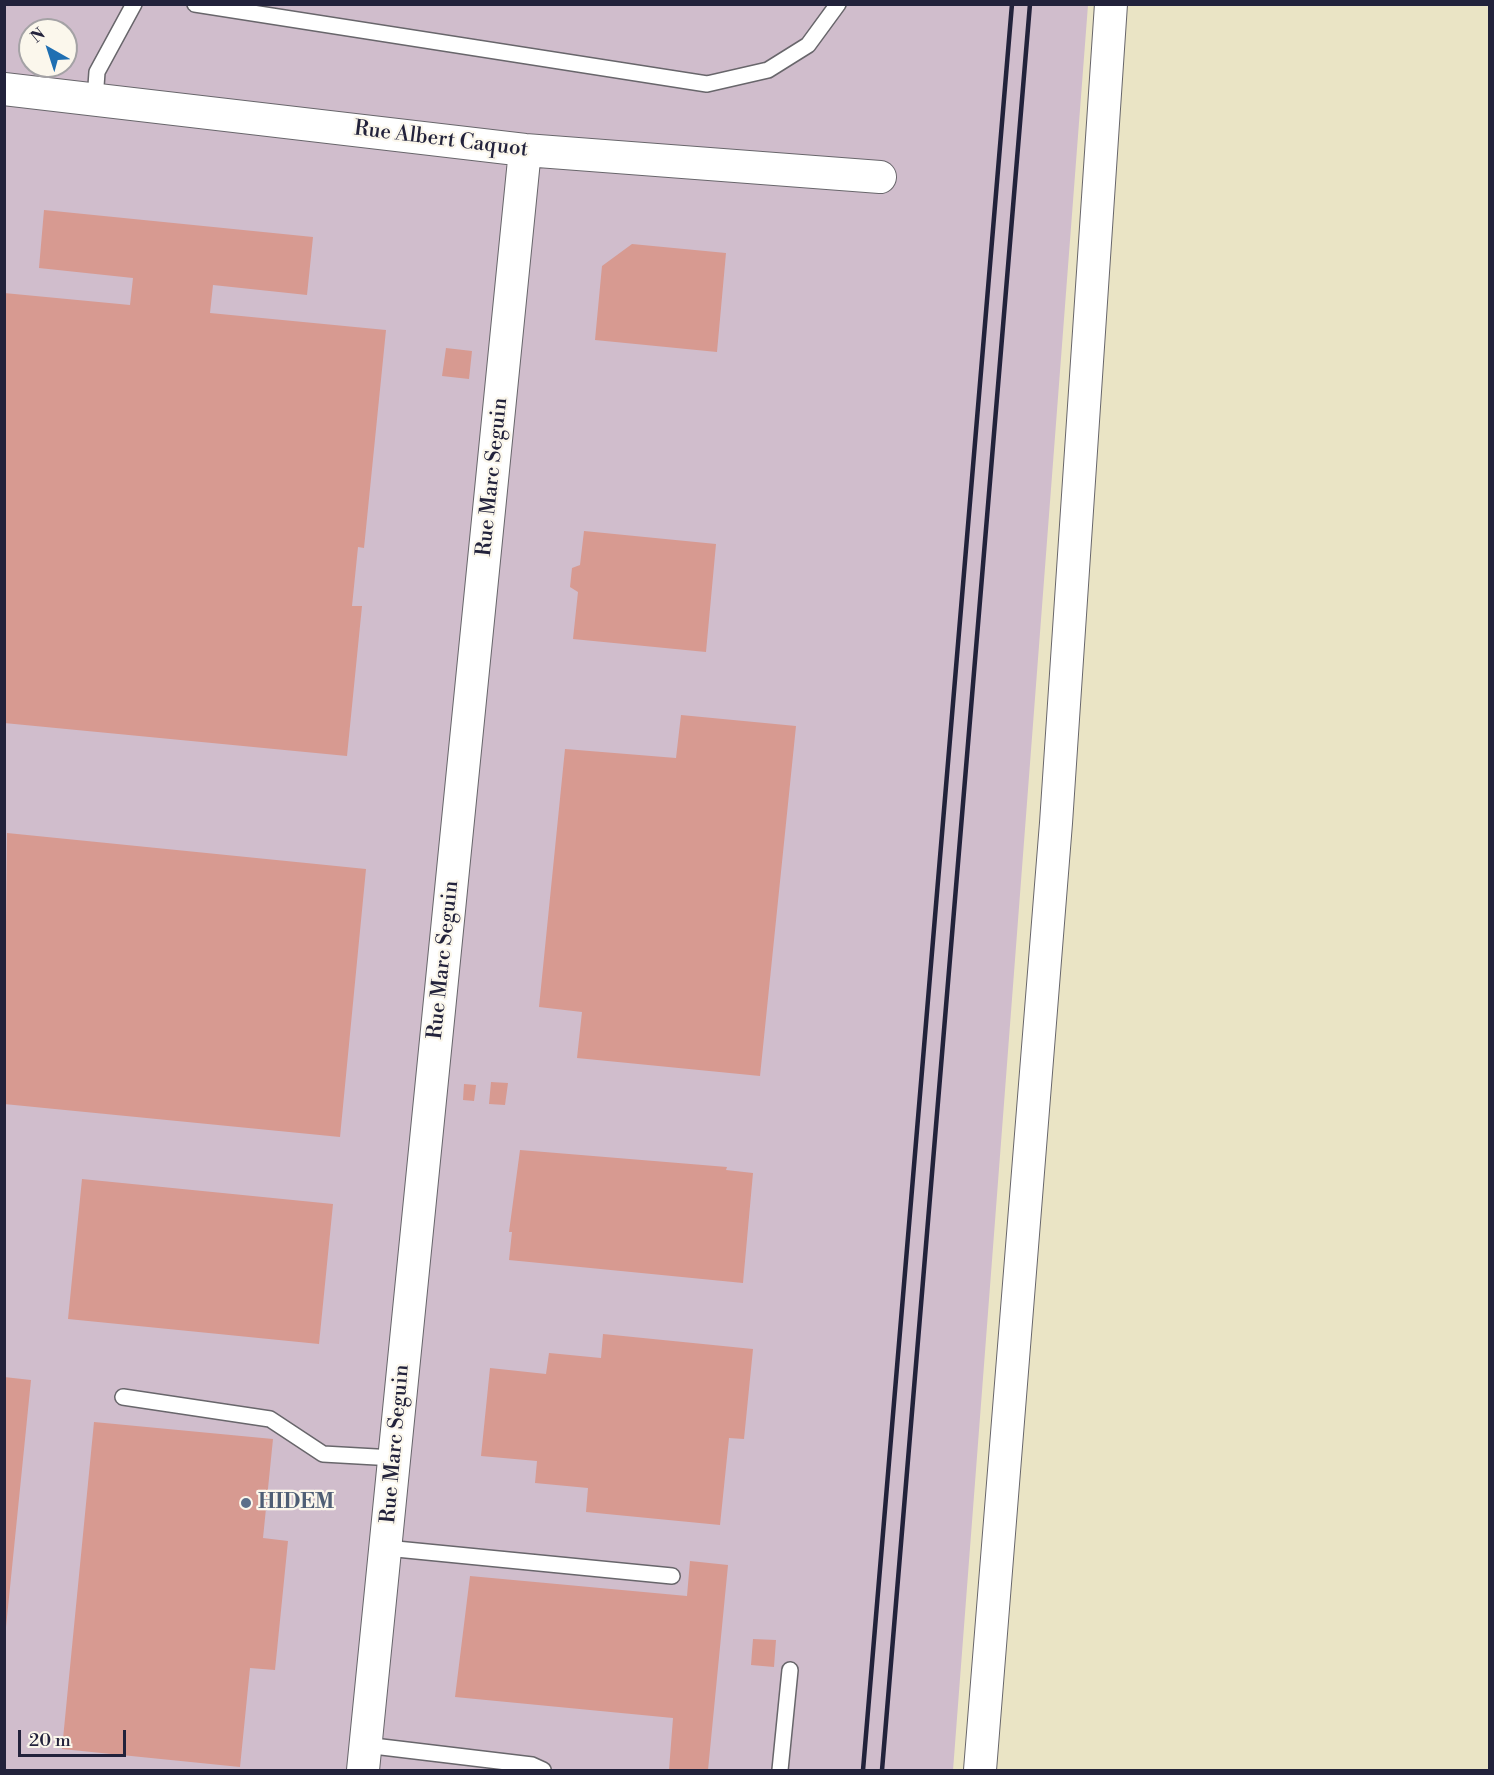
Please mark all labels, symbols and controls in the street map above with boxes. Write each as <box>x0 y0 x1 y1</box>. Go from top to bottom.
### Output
north arrow <box>18 18 78 78</box>
text: N <box>27 24 49 47</box>
street label: Rue Albert Caquot <box>353 117 529 163</box>
street label: Rue Marc Seguin <box>472 396 514 558</box>
street label: Rue Marc Seguin <box>423 879 465 1041</box>
street label: Rue Marc Seguin <box>377 1364 415 1524</box>
place label: HIDEM <box>258 1490 334 1516</box>
marker: HIDEM <box>239 1496 253 1510</box>
scale bar <box>21 1718 129 1756</box>
text: 20 m <box>29 1729 71 1752</box>

